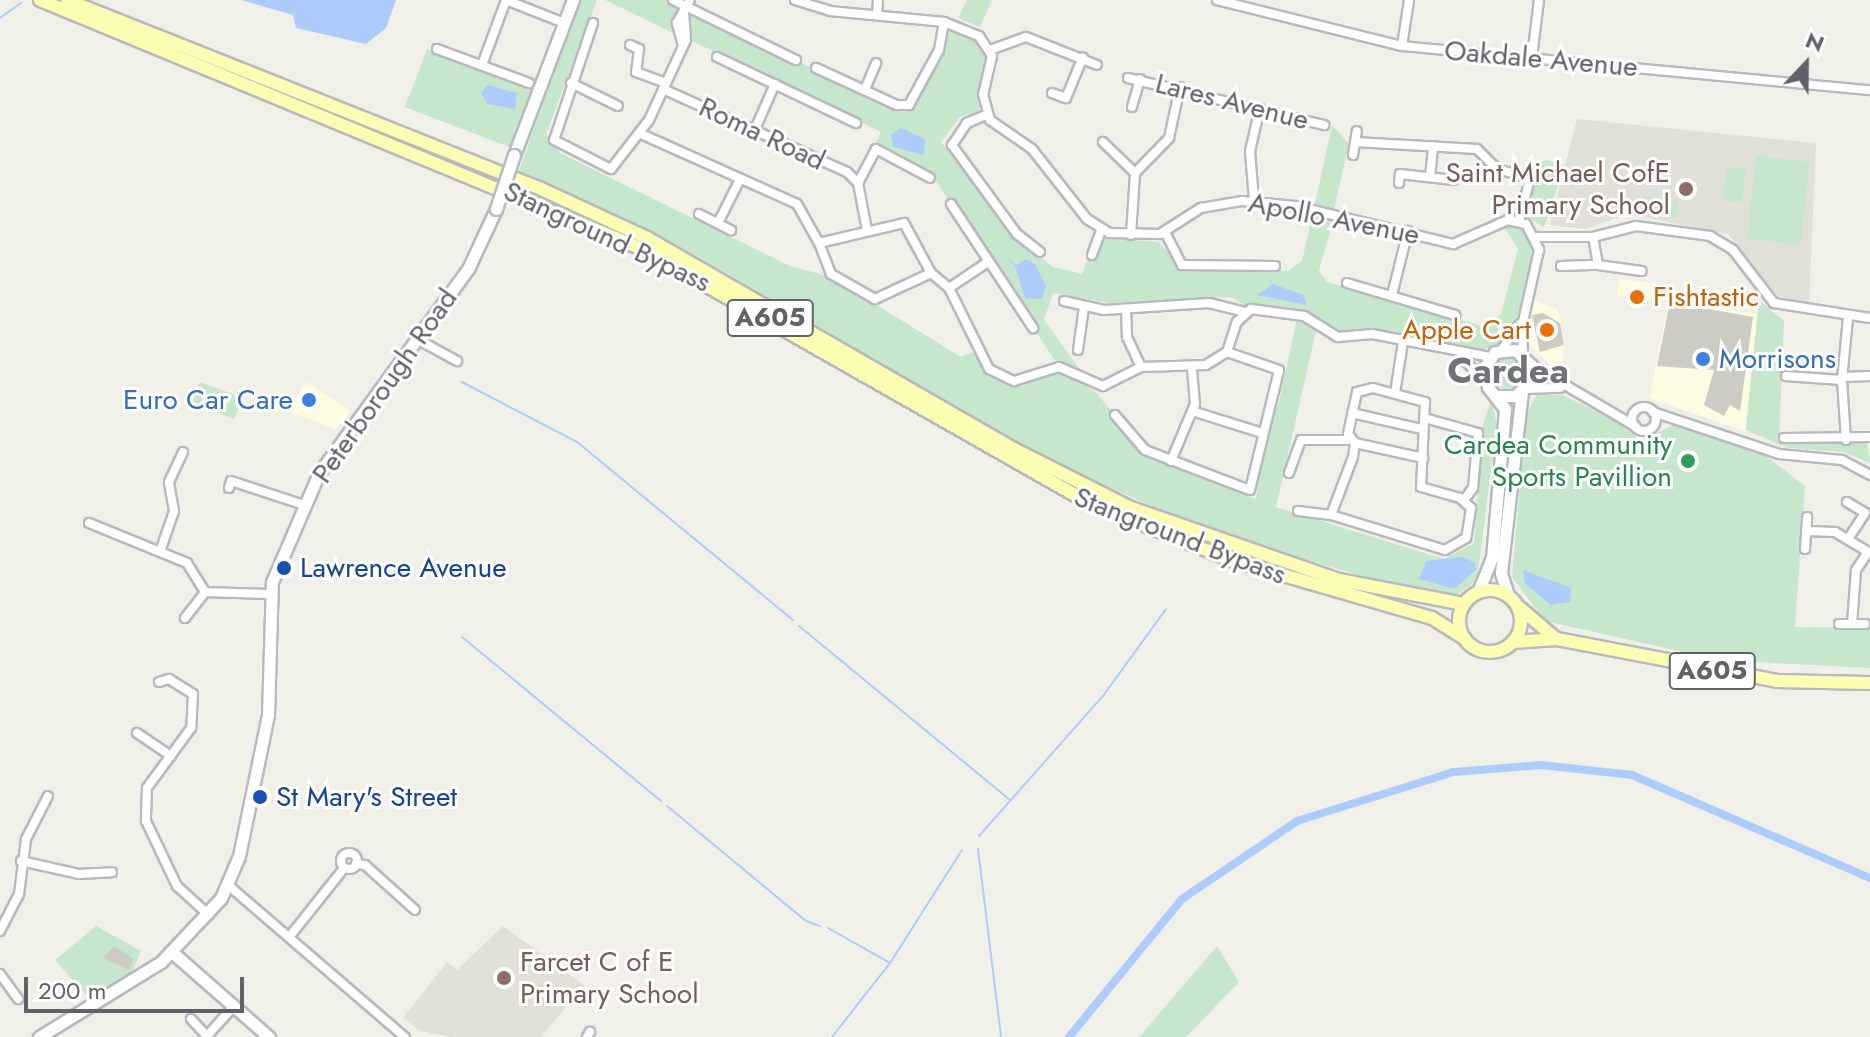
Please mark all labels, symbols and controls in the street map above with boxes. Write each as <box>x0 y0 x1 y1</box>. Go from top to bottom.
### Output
north arrow <box>1766 24 1846 104</box>
text: N <box>1801 24 1829 60</box>
street label: Oakdale Avenue <box>1443 34 1639 84</box>
street label: Lares Avenue <box>1152 67 1312 137</box>
street label: Roma Road <box>694 90 830 178</box>
place label: Saint Michael CofE Primary School <box>1445 156 1670 222</box>
street label: Stanground Bypass <box>498 174 716 300</box>
marker: Saint Michael CofE Primary School <box>1677 180 1695 198</box>
street label: Apollo Avenue <box>1246 186 1422 252</box>
place label: Fishtastic <box>1653 280 1759 314</box>
street label: Peterborough Road <box>305 282 465 490</box>
marker: Fishtastic <box>1628 288 1646 306</box>
road number: A605 <box>726 296 814 340</box>
place label: Apple Cart <box>1402 313 1531 347</box>
marker: Apple Cart <box>1538 321 1556 339</box>
place label: Morrisons <box>1719 342 1836 376</box>
district label: Cardea <box>1447 349 1569 393</box>
marker: Morrisons <box>1694 350 1712 368</box>
place label: Euro Car Care <box>123 383 293 417</box>
marker: Euro Car Care <box>300 391 318 409</box>
place label: Cardea Community Sports Pavillion <box>1444 428 1672 494</box>
marker: Cardea Community Sports Pavillion <box>1679 452 1697 470</box>
street label: Stanground Bypass <box>1069 480 1291 592</box>
place label: Lawrence Avenue <box>300 551 507 585</box>
marker: Lawrence Avenue <box>275 559 293 577</box>
road number: A605 <box>1668 649 1756 693</box>
place label: St Mary's Street <box>276 780 457 814</box>
marker: St Mary's Street <box>251 788 269 806</box>
place label: Farcet C of E Primary School <box>520 945 699 1011</box>
scale bar <box>28 961 248 1011</box>
marker: Farcet C of E Primary School <box>495 969 513 987</box>
text: 200 m <box>38 973 106 1008</box>

